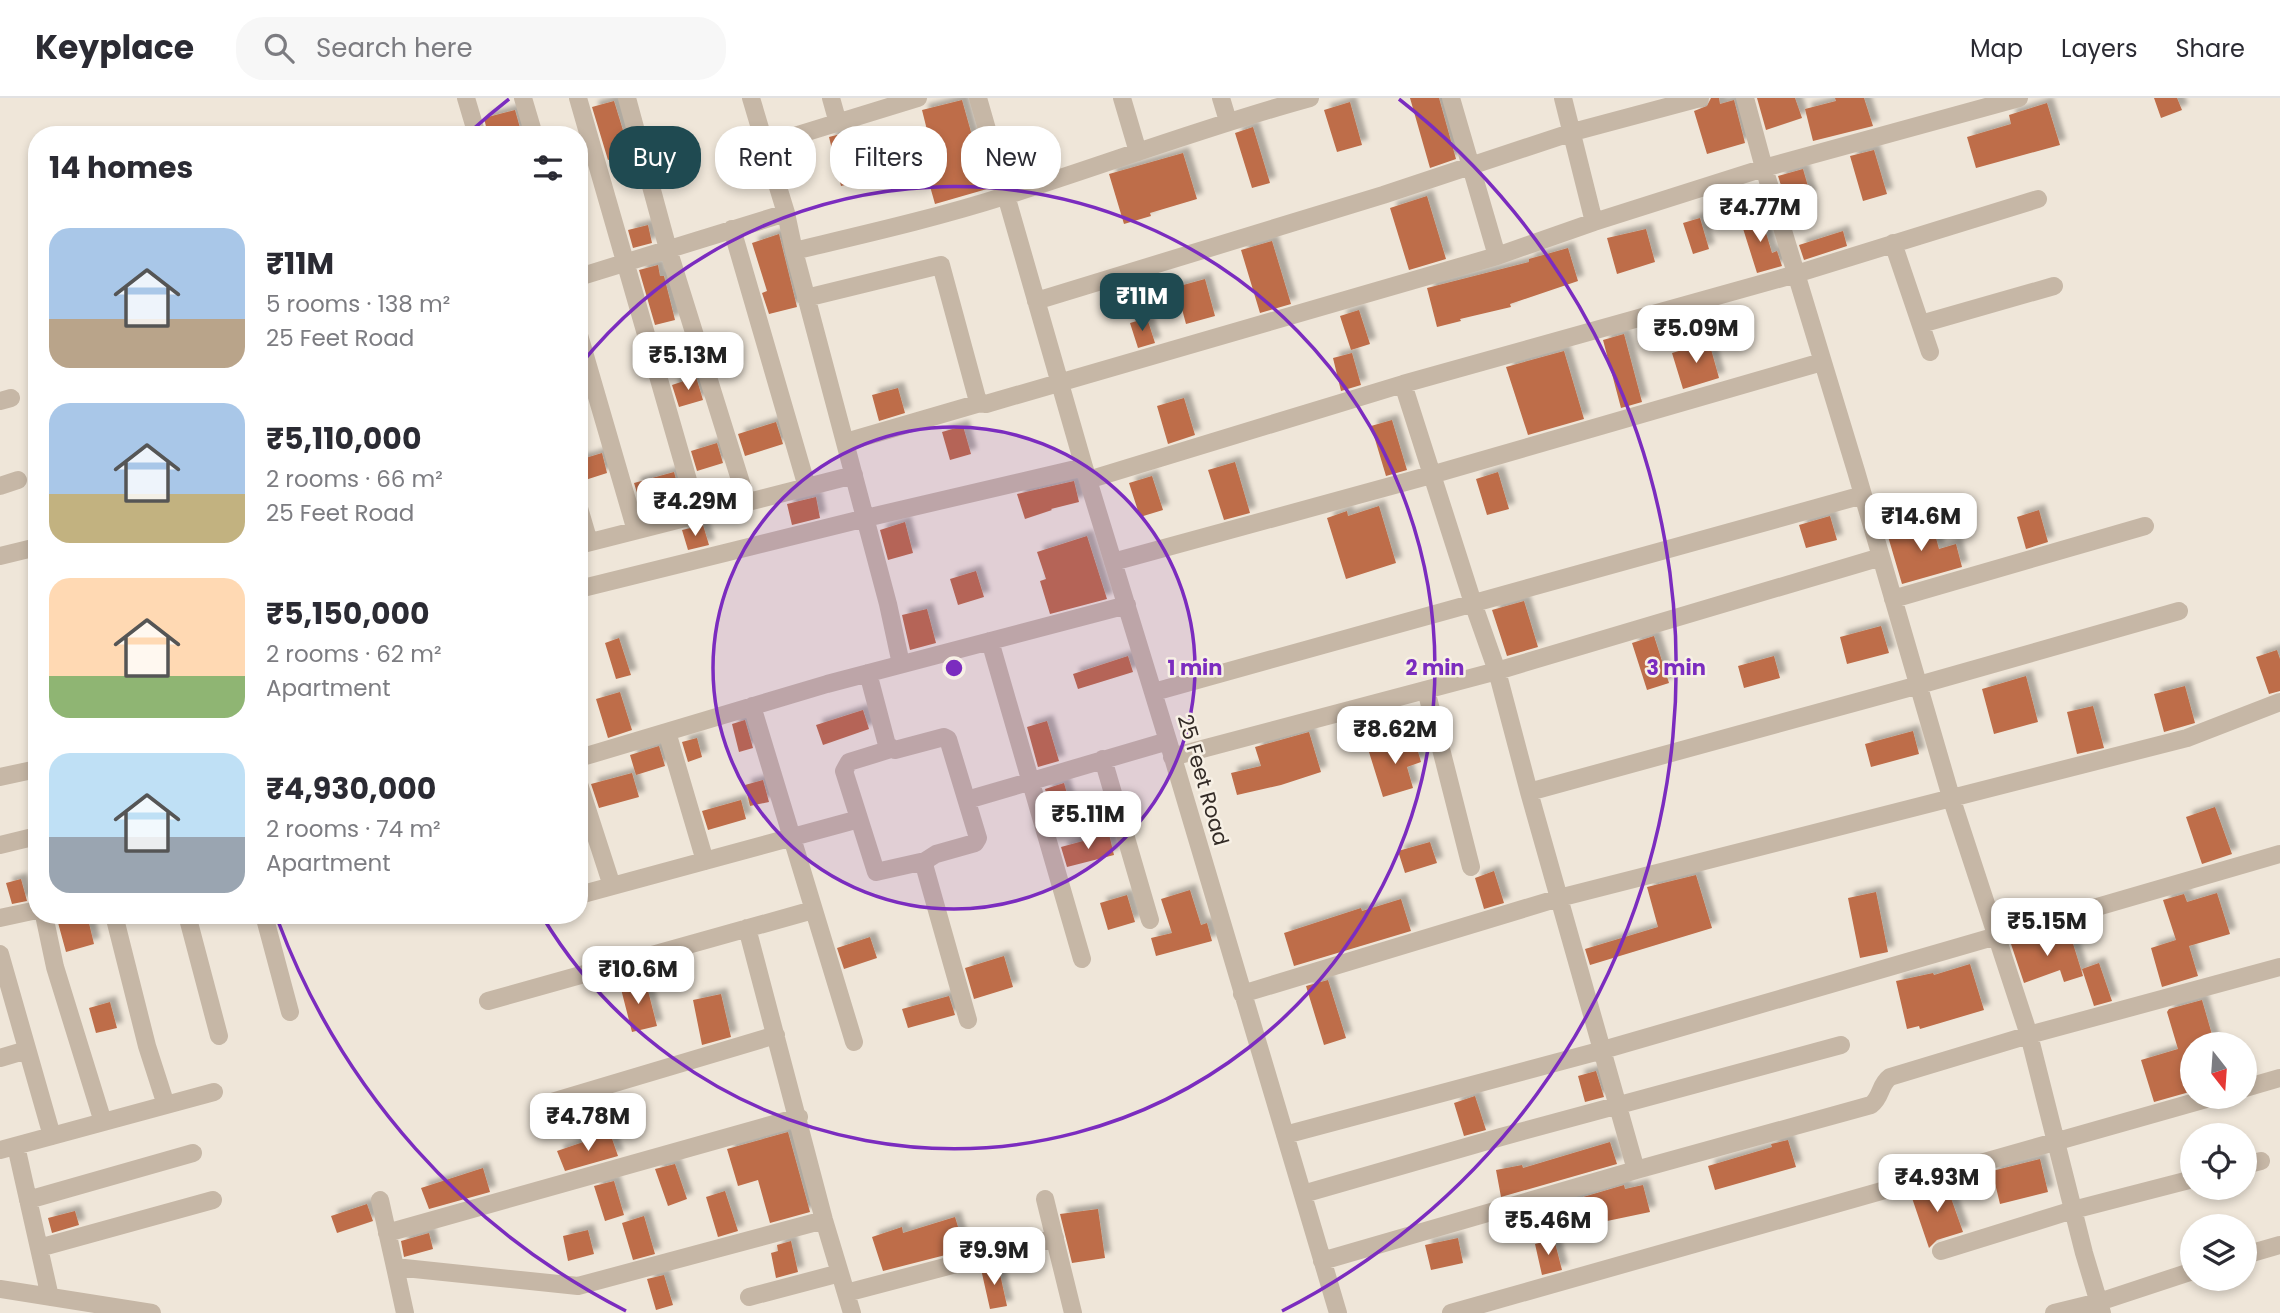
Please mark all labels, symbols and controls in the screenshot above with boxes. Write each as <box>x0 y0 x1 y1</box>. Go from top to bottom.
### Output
search box <box>236 17 726 80</box>
text: Keyplace <box>35 24 194 71</box>
icon: search <box>260 29 298 67</box>
text: Search here <box>316 30 473 66</box>
text: Map <box>1970 32 2023 65</box>
text: Layers <box>2061 32 2137 65</box>
text: Share <box>2175 32 2245 65</box>
chip: Buy <box>609 126 701 189</box>
chip: Rent <box>715 126 816 189</box>
chip: Filters <box>830 126 947 189</box>
chip: New <box>961 126 1061 189</box>
text: 14 homes <box>49 146 193 189</box>
icon: filters <box>529 149 567 187</box>
pin: ₹4.77M <box>1703 184 1817 244</box>
text: ₹4.77M <box>1719 191 1801 223</box>
text: ₹11M <box>266 242 334 285</box>
icon: home <box>105 256 189 340</box>
pin: ₹11M <box>1101 274 1183 333</box>
text: ₹11M <box>1116 280 1168 312</box>
text: 5 rooms · 138 m² <box>266 288 450 320</box>
pin: ₹5.09M <box>1639 306 1753 365</box>
text: ₹5.09M <box>1653 312 1739 344</box>
text: 25 Feet Road <box>266 322 414 354</box>
pin: ₹5.13M <box>631 332 745 392</box>
text: ₹5.13M <box>649 339 727 371</box>
text: ₹5,110,000 <box>266 417 421 460</box>
icon: home <box>105 431 189 515</box>
text: 2 rooms · 66 m² <box>266 463 443 495</box>
pin: ₹4.29M <box>638 478 752 538</box>
text: ₹4.29M <box>653 485 737 517</box>
pin: ₹14.6M <box>1864 494 1978 553</box>
text: 25 Feet Road <box>266 497 414 529</box>
text: ₹14.6M <box>1881 500 1961 532</box>
text: ₹5,150,000 <box>266 592 430 635</box>
icon: home <box>105 606 189 690</box>
text: 2 rooms · 62 m² <box>266 638 442 670</box>
text: 1 min <box>1168 653 1222 682</box>
text: 2 min <box>1405 653 1465 682</box>
text: 3 min <box>1646 653 1706 682</box>
centre of rings <box>942 656 966 680</box>
text: Apartment <box>266 672 391 704</box>
pin: ₹8.62M <box>1338 706 1452 766</box>
street label: 25 Feet Road <box>1171 711 1236 849</box>
text: ₹8.62M <box>1353 713 1437 745</box>
text: ₹4,930,000 <box>266 767 436 810</box>
icon: home <box>105 781 189 865</box>
pin: ₹5.11M <box>1031 792 1145 851</box>
text: ₹5.11M <box>1051 798 1125 830</box>
text: 2 rooms · 74 m² <box>266 813 441 845</box>
text: Apartment <box>266 847 391 879</box>
pin: ₹5.15M <box>1990 898 2104 958</box>
text: ₹5.15M <box>2007 905 2087 937</box>
pin: ₹10.6M <box>581 946 695 1006</box>
text: ₹10.6M <box>598 953 678 985</box>
north arrow <box>2180 1032 2258 1110</box>
map controls <box>2180 1032 2257 1291</box>
pin: ₹4.78M <box>531 1094 645 1153</box>
text: ₹4.78M <box>546 1100 630 1132</box>
button: locate <box>2180 1123 2257 1200</box>
pin: ₹4.93M <box>1880 1154 1994 1214</box>
text: ₹4.93M <box>1895 1161 1980 1193</box>
pin: ₹5.46M <box>1491 1198 1605 1257</box>
text: ₹5.46M <box>1505 1204 1591 1236</box>
button: layers <box>2180 1214 2257 1291</box>
pin: ₹9.9M <box>945 1228 1043 1287</box>
text: ₹9.9M <box>959 1234 1029 1266</box>

